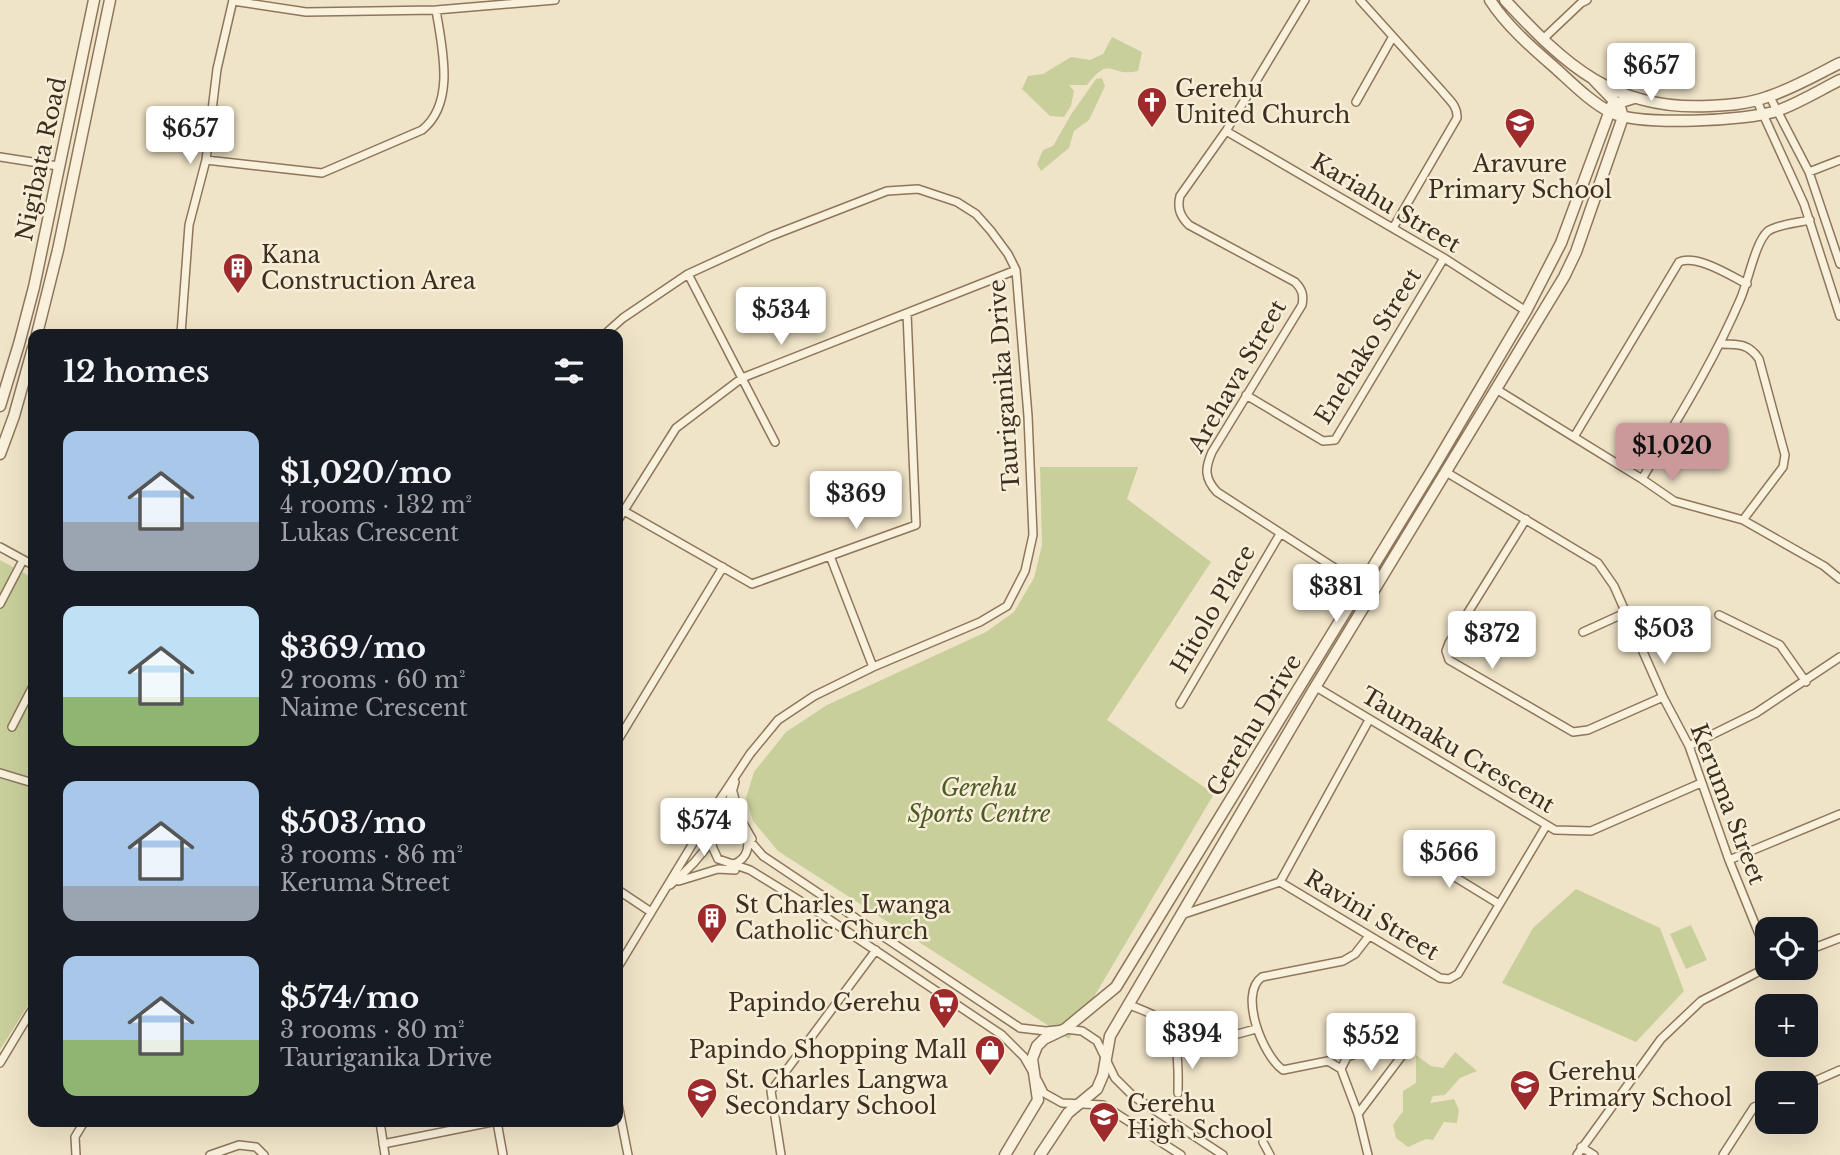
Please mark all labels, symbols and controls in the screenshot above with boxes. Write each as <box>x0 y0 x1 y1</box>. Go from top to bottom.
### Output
pin: $657 <box>1610 43 1692 103</box>
text: $657 <box>1623 52 1679 80</box>
street label: Nigibata Road <box>10 75 72 243</box>
place label: Gerehu United Church <box>1175 75 1350 129</box>
church icon: Gerehu United Church <box>1135 85 1169 129</box>
pin: $657 <box>149 106 231 166</box>
school or university icon: Aravure Primary School <box>1503 106 1537 150</box>
text: $657 <box>162 115 218 143</box>
street label: Kariahu Street <box>1306 147 1466 259</box>
place label: Aravure Primary School <box>1428 150 1612 204</box>
place label: Kana Construction Area <box>261 241 476 295</box>
building icon: Kana Construction Area <box>221 251 255 295</box>
street label: Enehako Street <box>1309 263 1427 429</box>
street label: Tauriganika Drive <box>983 278 1025 492</box>
pin: $534 <box>740 288 822 347</box>
street label: Arehava Street <box>1181 294 1292 458</box>
text: $534 <box>752 296 810 324</box>
icon: filters <box>550 352 588 390</box>
text: 12 homes <box>63 353 210 390</box>
pin: $1,020 <box>1615 424 1729 483</box>
text: $1,020 <box>1632 432 1712 460</box>
text: $1,020/mo <box>280 454 452 491</box>
icon: home <box>119 459 203 543</box>
pin: $369 <box>815 472 897 531</box>
text: $369 <box>826 480 886 508</box>
text: 4 rooms · 132 m² <box>280 491 472 519</box>
text: Lukas Crescent <box>280 519 459 547</box>
street label: Hitolo Place <box>1165 540 1261 678</box>
pin: $381 <box>1295 564 1377 624</box>
text: $381 <box>1309 573 1363 601</box>
pin: $503 <box>1623 606 1705 666</box>
pin: $372 <box>1451 612 1533 671</box>
text: $503 <box>1634 615 1694 643</box>
text: $372 <box>1464 620 1520 648</box>
text: $369/mo <box>280 629 426 666</box>
icon: home <box>119 634 203 718</box>
street label: Gerehu Drive <box>1201 649 1307 801</box>
text: 2 rooms · 60 m² <box>280 666 466 694</box>
street label: Taumaku Crescent <box>1356 681 1560 819</box>
text: Naime Crescent <box>280 694 468 722</box>
street label: Keruma Street <box>1684 720 1772 889</box>
park label: Gerehu Sports Centre <box>907 774 1051 828</box>
pin: $574 <box>663 798 745 858</box>
text: $503/mo <box>280 804 426 841</box>
text: $574 <box>676 807 732 835</box>
icon: home <box>119 809 203 893</box>
pin: $566 <box>1408 830 1490 890</box>
text: $566 <box>1419 839 1479 867</box>
text: 3 rooms · 86 m² <box>280 841 463 869</box>
street label: Ravini Street <box>1300 864 1445 966</box>
text: Keruma Street <box>280 869 450 897</box>
place label: St Charles Lwanga Catholic Church <box>735 891 951 945</box>
building icon: St Charles Lwanga Catholic Church <box>695 901 729 945</box>
map controls <box>1755 917 1818 1134</box>
button: locate <box>1755 917 1818 980</box>
text: $574/mo <box>280 979 419 1016</box>
icon: home <box>119 984 203 1068</box>
supermarket icon: Papindo Gerehu <box>927 986 961 1030</box>
place label: Papindo Gerehu <box>728 989 921 1017</box>
button: + <box>1755 994 1818 1057</box>
pin: $394 <box>1151 1012 1233 1071</box>
pin: $552 <box>1330 1014 1412 1073</box>
text: 3 rooms · 80 m² <box>280 1016 465 1044</box>
text: $394 <box>1162 1020 1222 1048</box>
text: $552 <box>1342 1022 1400 1050</box>
shop icon: Papindo Shopping Mall <box>973 1033 1007 1077</box>
place label: Papindo Shopping Mall <box>689 1036 967 1064</box>
text: Tauriganika Drive <box>280 1044 492 1072</box>
place label: Gerehu Primary School <box>1548 1058 1732 1112</box>
place label: St. Charles Langwa Secondary School <box>725 1066 948 1120</box>
school or university icon: Gerehu Primary School <box>1508 1068 1542 1112</box>
button: − <box>1755 1071 1818 1134</box>
school or university icon: St. Charles Langwa Secondary School <box>685 1076 719 1120</box>
place label: Gerehu High School <box>1127 1090 1273 1144</box>
school or university icon: Gerehu High School <box>1087 1100 1121 1144</box>

